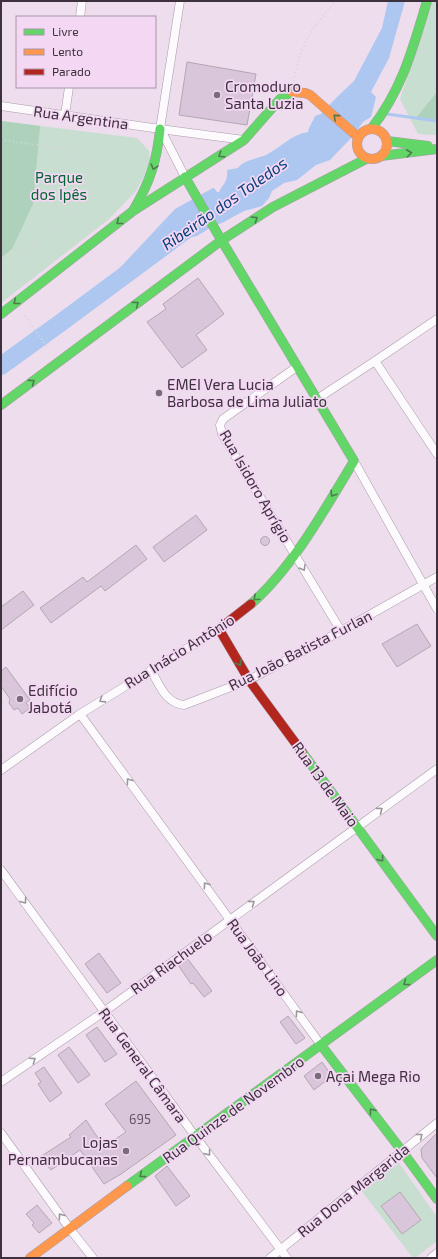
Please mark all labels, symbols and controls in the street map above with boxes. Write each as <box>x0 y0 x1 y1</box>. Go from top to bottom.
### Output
legend <box>16 16 156 88</box>
text: Livre <box>52 24 79 38</box>
text: Lento <box>52 44 83 58</box>
text: Parado <box>52 64 91 78</box>
place label: Cromoduro Santa Luzia <box>225 77 304 112</box>
marker: Cromoduro Santa Luzia <box>212 90 222 100</box>
street label: Rua Argentina <box>32 101 130 133</box>
one-way arrow <box>333 115 341 122</box>
one-way arrow <box>406 149 412 158</box>
one-way arrow <box>218 151 225 158</box>
water label: Ribeirão dos Toledos <box>158 152 290 254</box>
one-way arrow <box>150 164 159 171</box>
park label: Parque dos Ipês <box>31 168 87 203</box>
one-way arrow <box>251 216 258 224</box>
one-way arrow <box>116 218 123 225</box>
one-way arrow <box>14 298 21 305</box>
one-way arrow <box>132 302 139 309</box>
place label: EMEI Vera Lucia Barbosa de Lima Juliato <box>167 375 327 410</box>
one-way arrow <box>28 380 35 387</box>
marker: EMEI Vera Lucia Barbosa de Lima Juliato <box>154 388 164 398</box>
street label: Rua Isidoro Aprígio <box>216 426 296 546</box>
one-way arrow <box>330 490 338 497</box>
one-way arrow <box>298 564 305 571</box>
one-way arrow <box>253 594 261 601</box>
street label: Rua João Batista Furlan <box>225 606 375 694</box>
street label: Rua Inácio Antônio <box>121 610 237 692</box>
one-way arrow <box>234 659 242 666</box>
place label: Edifício Jabotá <box>28 681 78 716</box>
marker: Edifício Jabotá <box>15 694 25 704</box>
one-way arrow <box>99 695 106 703</box>
street label: Rua 13 de Maio <box>289 738 363 830</box>
one-way arrow <box>127 778 134 785</box>
one-way arrow <box>376 808 383 815</box>
one-way arrow <box>376 854 383 861</box>
one-way arrow <box>204 883 211 890</box>
one-way arrow <box>19 897 26 904</box>
one-way arrow <box>248 901 255 908</box>
street label: Rua João Lino <box>224 915 292 999</box>
street label: Rua Riachuelo <box>127 926 215 998</box>
one-way arrow <box>403 978 410 985</box>
street label: Rua General Câmara <box>95 1004 191 1126</box>
one-way arrow <box>296 1011 303 1018</box>
street label: Rua Quinze de Novembro <box>159 1052 308 1167</box>
one-way arrow <box>29 1057 36 1065</box>
place label: Açai Mega Rio <box>326 1067 421 1086</box>
marker: Açai Mega Rio <box>313 1071 323 1081</box>
one-way arrow <box>370 1109 377 1116</box>
house number: 695 <box>129 1111 151 1127</box>
place label: Lojas Pernambucanas <box>8 1133 118 1168</box>
one-way arrow <box>415 1134 422 1141</box>
street label: Rua Dona Margarida <box>293 1139 413 1241</box>
marker: Lojas Pernambucanas <box>121 1146 131 1156</box>
one-way arrow <box>203 1149 210 1156</box>
one-way arrow <box>140 1170 147 1177</box>
one-way arrow <box>58 1213 66 1220</box>

